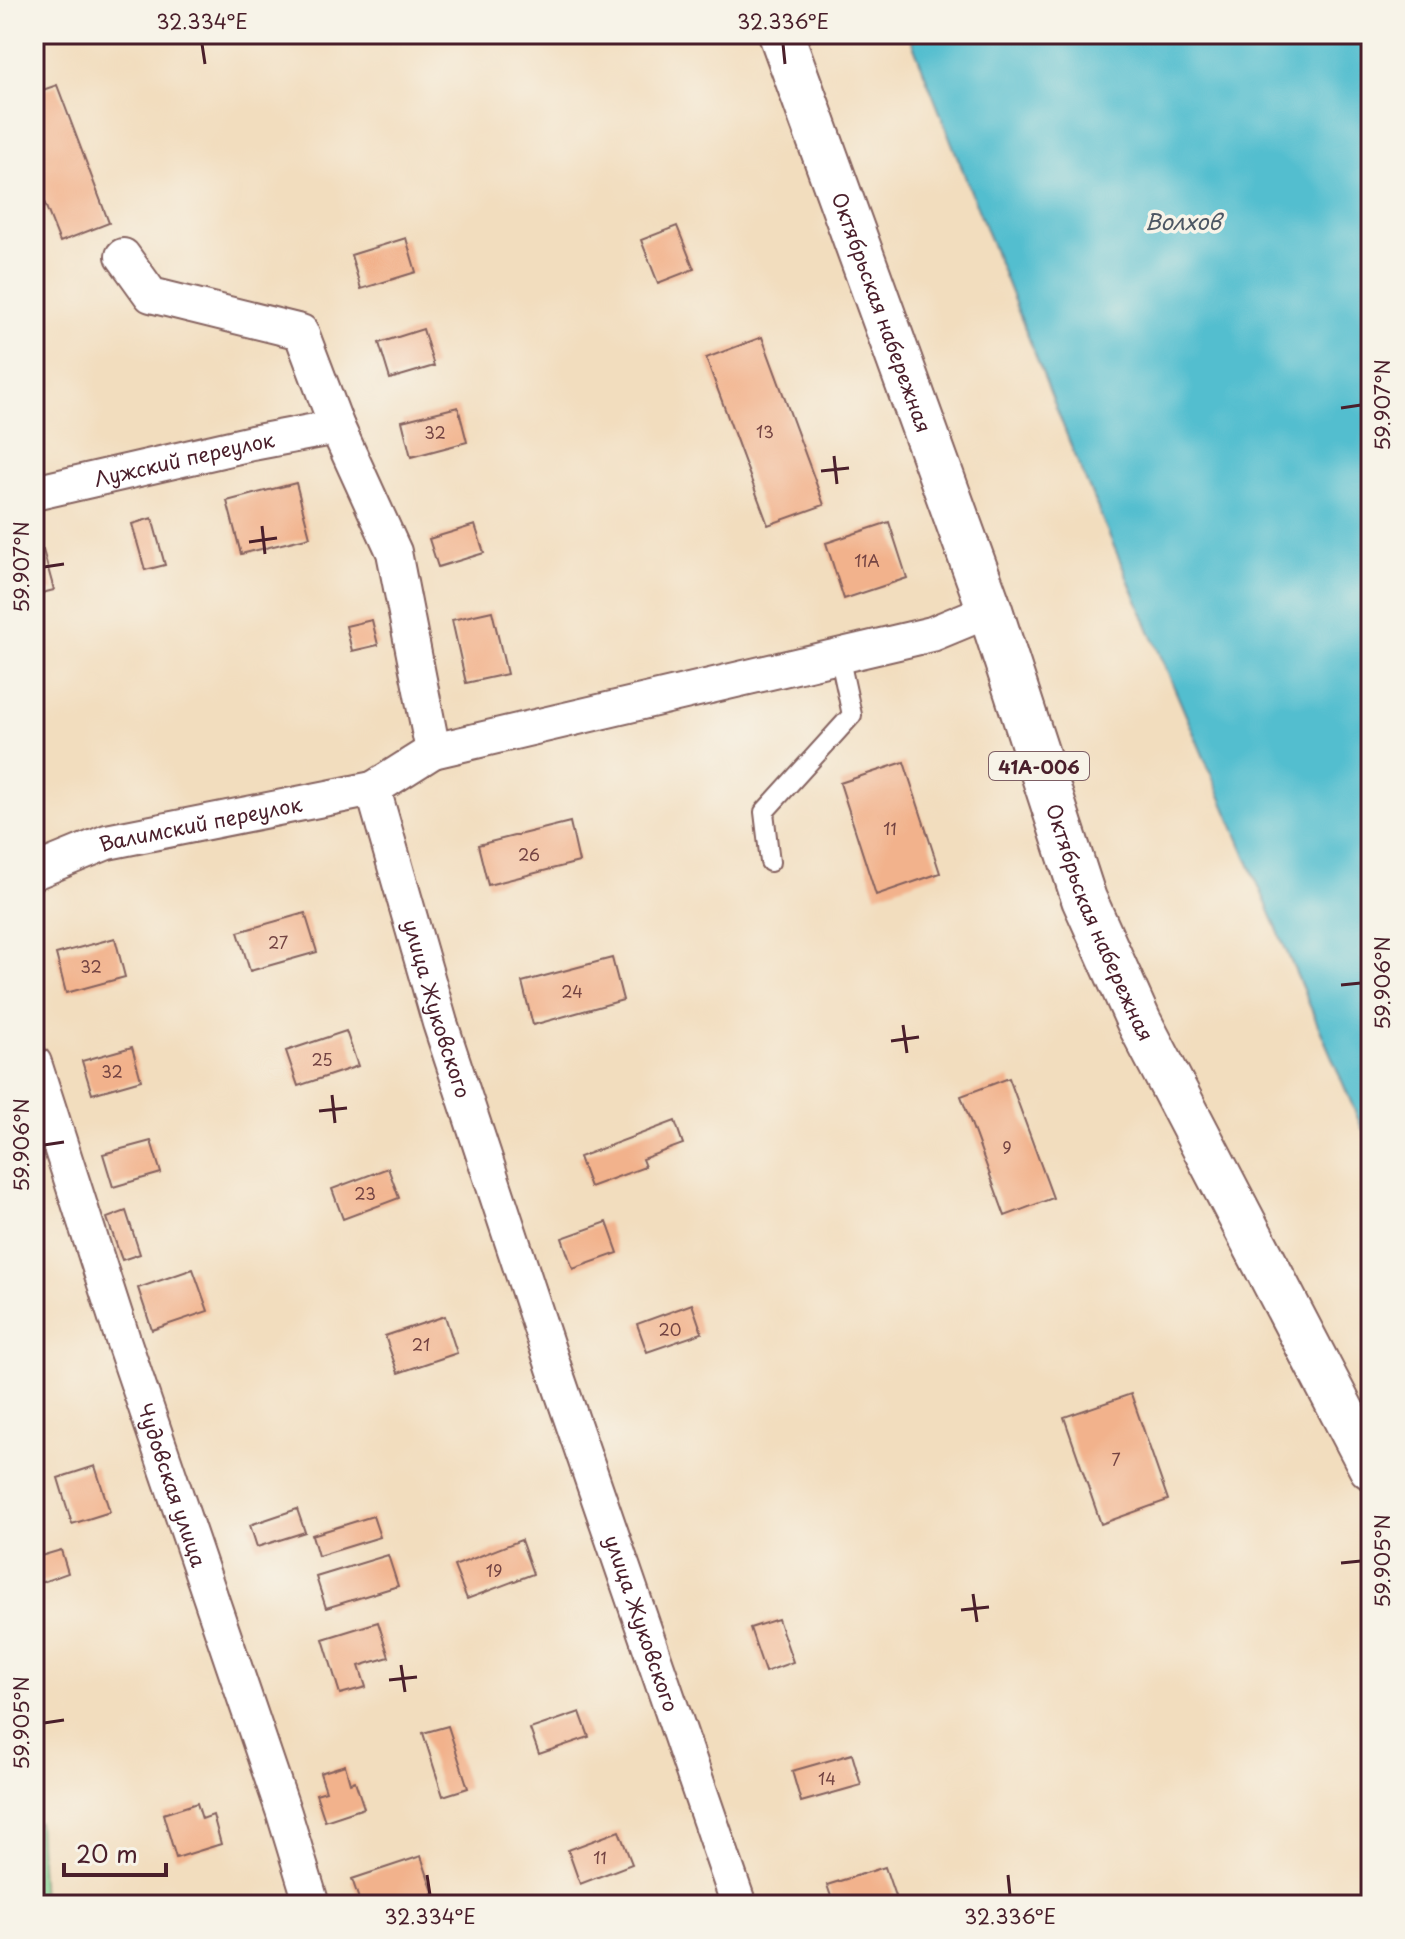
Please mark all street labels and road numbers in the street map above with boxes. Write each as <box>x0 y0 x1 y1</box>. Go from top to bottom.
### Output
street label: Октябрьская набережная <box>825 188 939 437</box>
street label: Лужский переулок <box>91 424 277 494</box>
road number: 41А-006 <box>989 752 1089 780</box>
street label: Валимский переулок <box>94 789 305 859</box>
street label: Октябрьская набережная <box>1039 800 1161 1046</box>
street label: улица Жуковского <box>396 916 479 1102</box>
street label: Чудовская улица <box>130 1399 214 1571</box>
street label: улица Жуковского <box>597 1531 686 1716</box>

